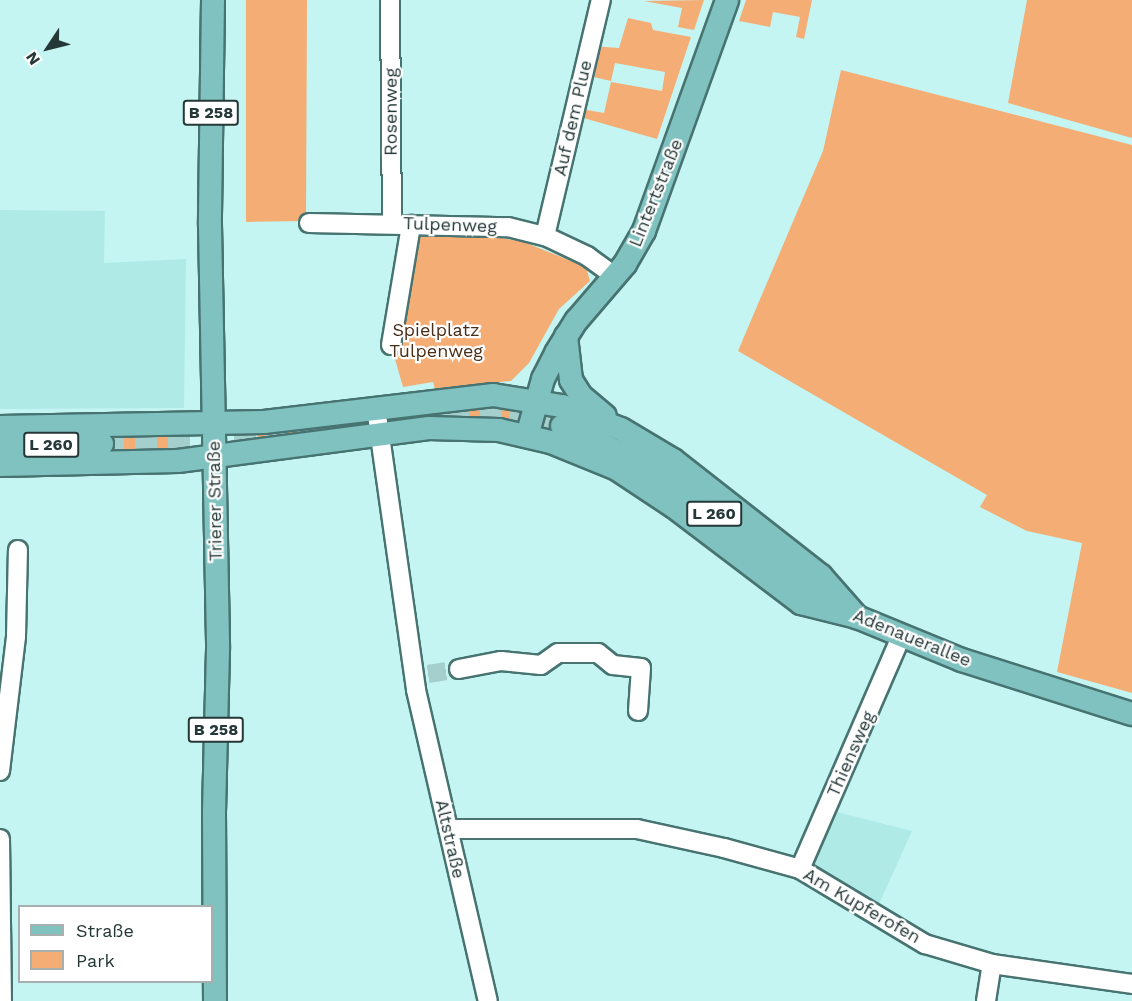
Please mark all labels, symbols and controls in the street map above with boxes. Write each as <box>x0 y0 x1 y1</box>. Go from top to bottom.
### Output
north arrow <box>18 18 78 78</box>
text: N <box>22 48 44 69</box>
street label: Auf dem Plue <box>549 58 597 178</box>
street label: Rosenweg <box>380 68 402 156</box>
road number: B 258 <box>182 100 240 126</box>
street label: Lintertstraße <box>625 136 687 250</box>
street label: Tulpenweg <box>403 213 497 237</box>
park label: Spielplatz Tulpenweg <box>389 320 483 362</box>
road number: L 260 <box>22 432 80 458</box>
street label: Trierer Straße <box>203 440 227 562</box>
road number: L 260 <box>686 501 742 527</box>
street label: Adenauerallee <box>850 605 974 671</box>
street label: Thiensweg <box>822 708 880 800</box>
road number: B 258 <box>188 717 244 743</box>
street label: Altstraße <box>430 797 470 881</box>
street label: Am Kupferofen <box>799 864 925 948</box>
legend <box>18 905 213 983</box>
text: Straße <box>76 920 134 941</box>
text: Park <box>76 950 115 971</box>

